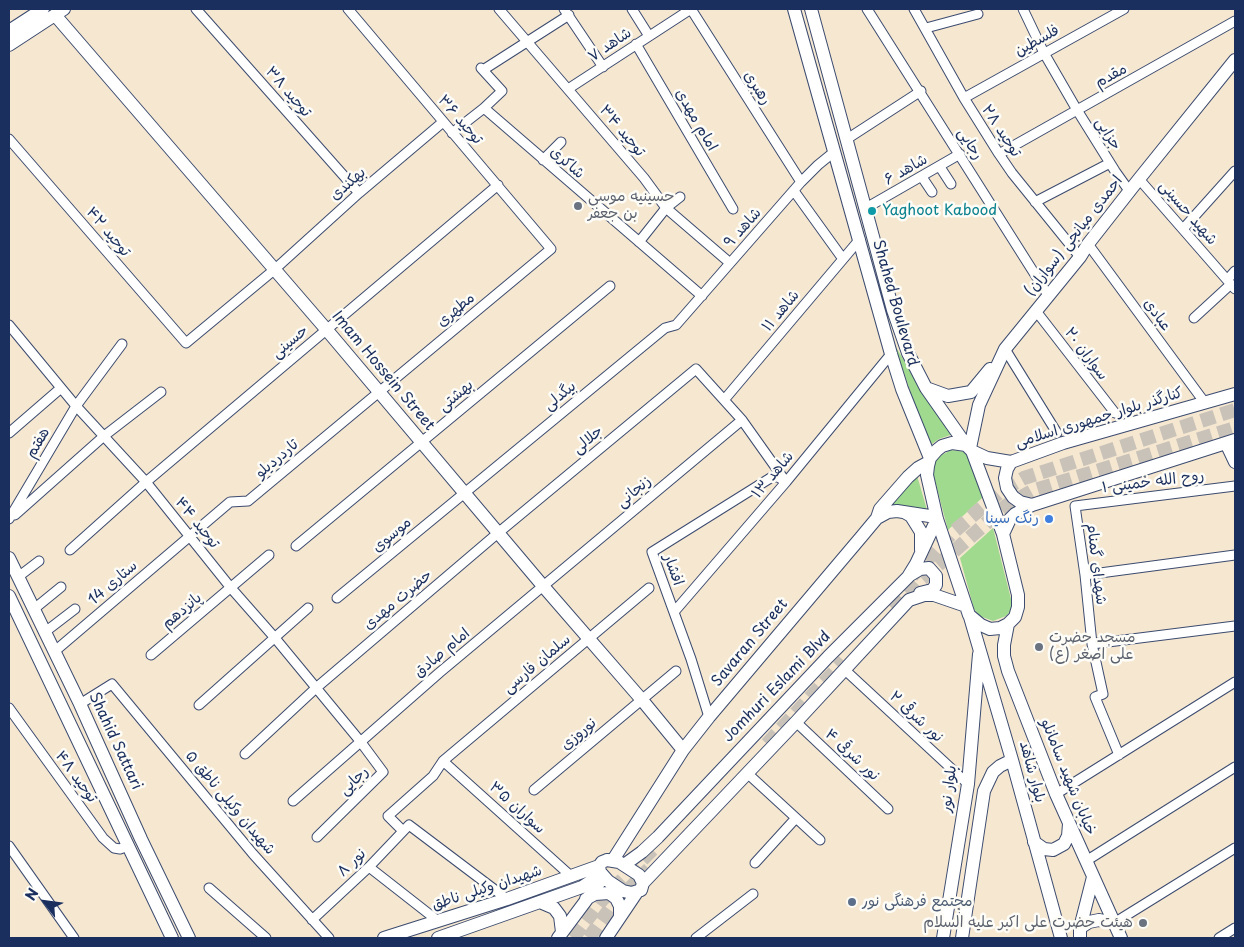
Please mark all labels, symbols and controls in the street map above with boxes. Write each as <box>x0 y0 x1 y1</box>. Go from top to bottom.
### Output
street label: فلسطین <box>1012 21 1062 61</box>
street label: شاهد ۷ <box>585 24 635 66</box>
street label: مقدم <box>1092 60 1130 92</box>
street label: توحید ۳۸ <box>261 63 315 121</box>
street label: رهبری <box>739 68 775 108</box>
street label: امام مهدی <box>671 86 721 154</box>
street label: توحید ۳۶ <box>434 92 486 148</box>
street label: توحید ۲۸ <box>977 101 1025 161</box>
street label: توحید ۳۴ <box>595 102 649 160</box>
street label: جزایی <box>1091 114 1125 154</box>
street label: رجایی <box>953 125 987 163</box>
street label: شاکری <box>546 143 588 183</box>
street label: شاهد ۶ <box>881 151 931 189</box>
street label: بهکندی <box>326 163 370 205</box>
street label: احمدی میانجی (سواران) <box>1021 172 1127 300</box>
street label: شهید حسینی <box>1155 177 1221 249</box>
place label: حسینیه موسی بن جعفر <box>588 188 675 223</box>
marker: حسینیه موسی بن جعفر <box>572 200 584 212</box>
place label: Yaghoot Kabood <box>882 202 997 220</box>
street label: توحید ۴۲ <box>82 203 134 261</box>
street label: شاهد ۹ <box>721 204 765 252</box>
marker: Yaghoot Kabood <box>866 205 878 217</box>
street label: Shahed Boulevard <box>868 238 922 368</box>
street label: شاهد ۱۱ <box>758 287 804 335</box>
street label: مطهری <box>433 289 479 331</box>
street label: عبادی <box>1139 295 1175 335</box>
street label: Imam Hossein Street <box>328 307 438 435</box>
street label: حسینی <box>268 322 312 362</box>
street label: سواران ۲۰ <box>1060 324 1112 384</box>
street label: بهشتی <box>435 376 477 416</box>
street label: بیگدلی <box>540 378 580 414</box>
street label: کنارگذر بلوار جمهوری اسلامی <box>1013 384 1185 452</box>
street label: جلالی <box>569 422 607 458</box>
street label: هفتم <box>22 425 54 461</box>
street label: تاردردیلو <box>252 436 302 482</box>
street label: شاهد ۱۳ <box>748 448 798 502</box>
street label: روح الله خمینی ۱ <box>1101 467 1205 497</box>
street label: زنجانی <box>613 472 655 512</box>
street label: توحید ۴۴ <box>171 494 223 552</box>
place label: رنگ سینا <box>985 510 1039 528</box>
street label: موسوی <box>369 513 415 557</box>
marker: رنگ سینا <box>1043 513 1055 525</box>
street label: شهدای گمنام <box>1082 522 1110 606</box>
street label: افشار <box>659 552 687 588</box>
street label: ستاری 14 <box>85 557 141 609</box>
street label: حضرت مهدی <box>360 566 436 634</box>
street label: پانزدهم <box>158 589 206 633</box>
street label: Savaran Street <box>708 596 792 690</box>
street label: امام صادق <box>410 624 474 682</box>
street label: Jomhuri Eslami Blvd <box>719 628 835 746</box>
place label: مسجد حضرت علی اصغر (ع) <box>1049 629 1135 664</box>
street label: سلمان فارسی <box>500 631 574 697</box>
marker: مسجد حضرت علی اصغر (ع) <box>1033 641 1045 653</box>
street label: نور شرقی ۲ <box>885 688 947 746</box>
street label: Shahid Sattari <box>85 689 145 793</box>
street label: نوروزی <box>557 714 601 754</box>
street label: خیابان شهید سامانلو <box>1036 716 1100 838</box>
street label: نور شرقی ۴ <box>821 725 883 785</box>
street label: بلوار شاهد <box>1015 739 1049 805</box>
street label: شهیدان وکیلی ناطق ۵ <box>181 747 279 859</box>
street label: توحید ۴۸ <box>51 748 101 806</box>
street label: رجایی <box>336 763 372 799</box>
street label: بلوار نور <box>937 764 961 814</box>
street label: سواران ۳۵ <box>485 778 549 838</box>
street label: نور ۸ <box>334 845 370 881</box>
street label: شهیدان وکیلی ناطق <box>430 862 544 914</box>
north arrow <box>20 877 70 927</box>
text: N <box>20 884 43 904</box>
place label: مجتمع فرهنگی نور <box>862 893 973 911</box>
marker: مجتمع فرهنگی نور <box>846 896 858 908</box>
place label: هیئت حضرت علی اکبر علیه السلام <box>923 914 1133 932</box>
marker: هیئت حضرت علی اکبر علیه السلام <box>1137 917 1149 929</box>

